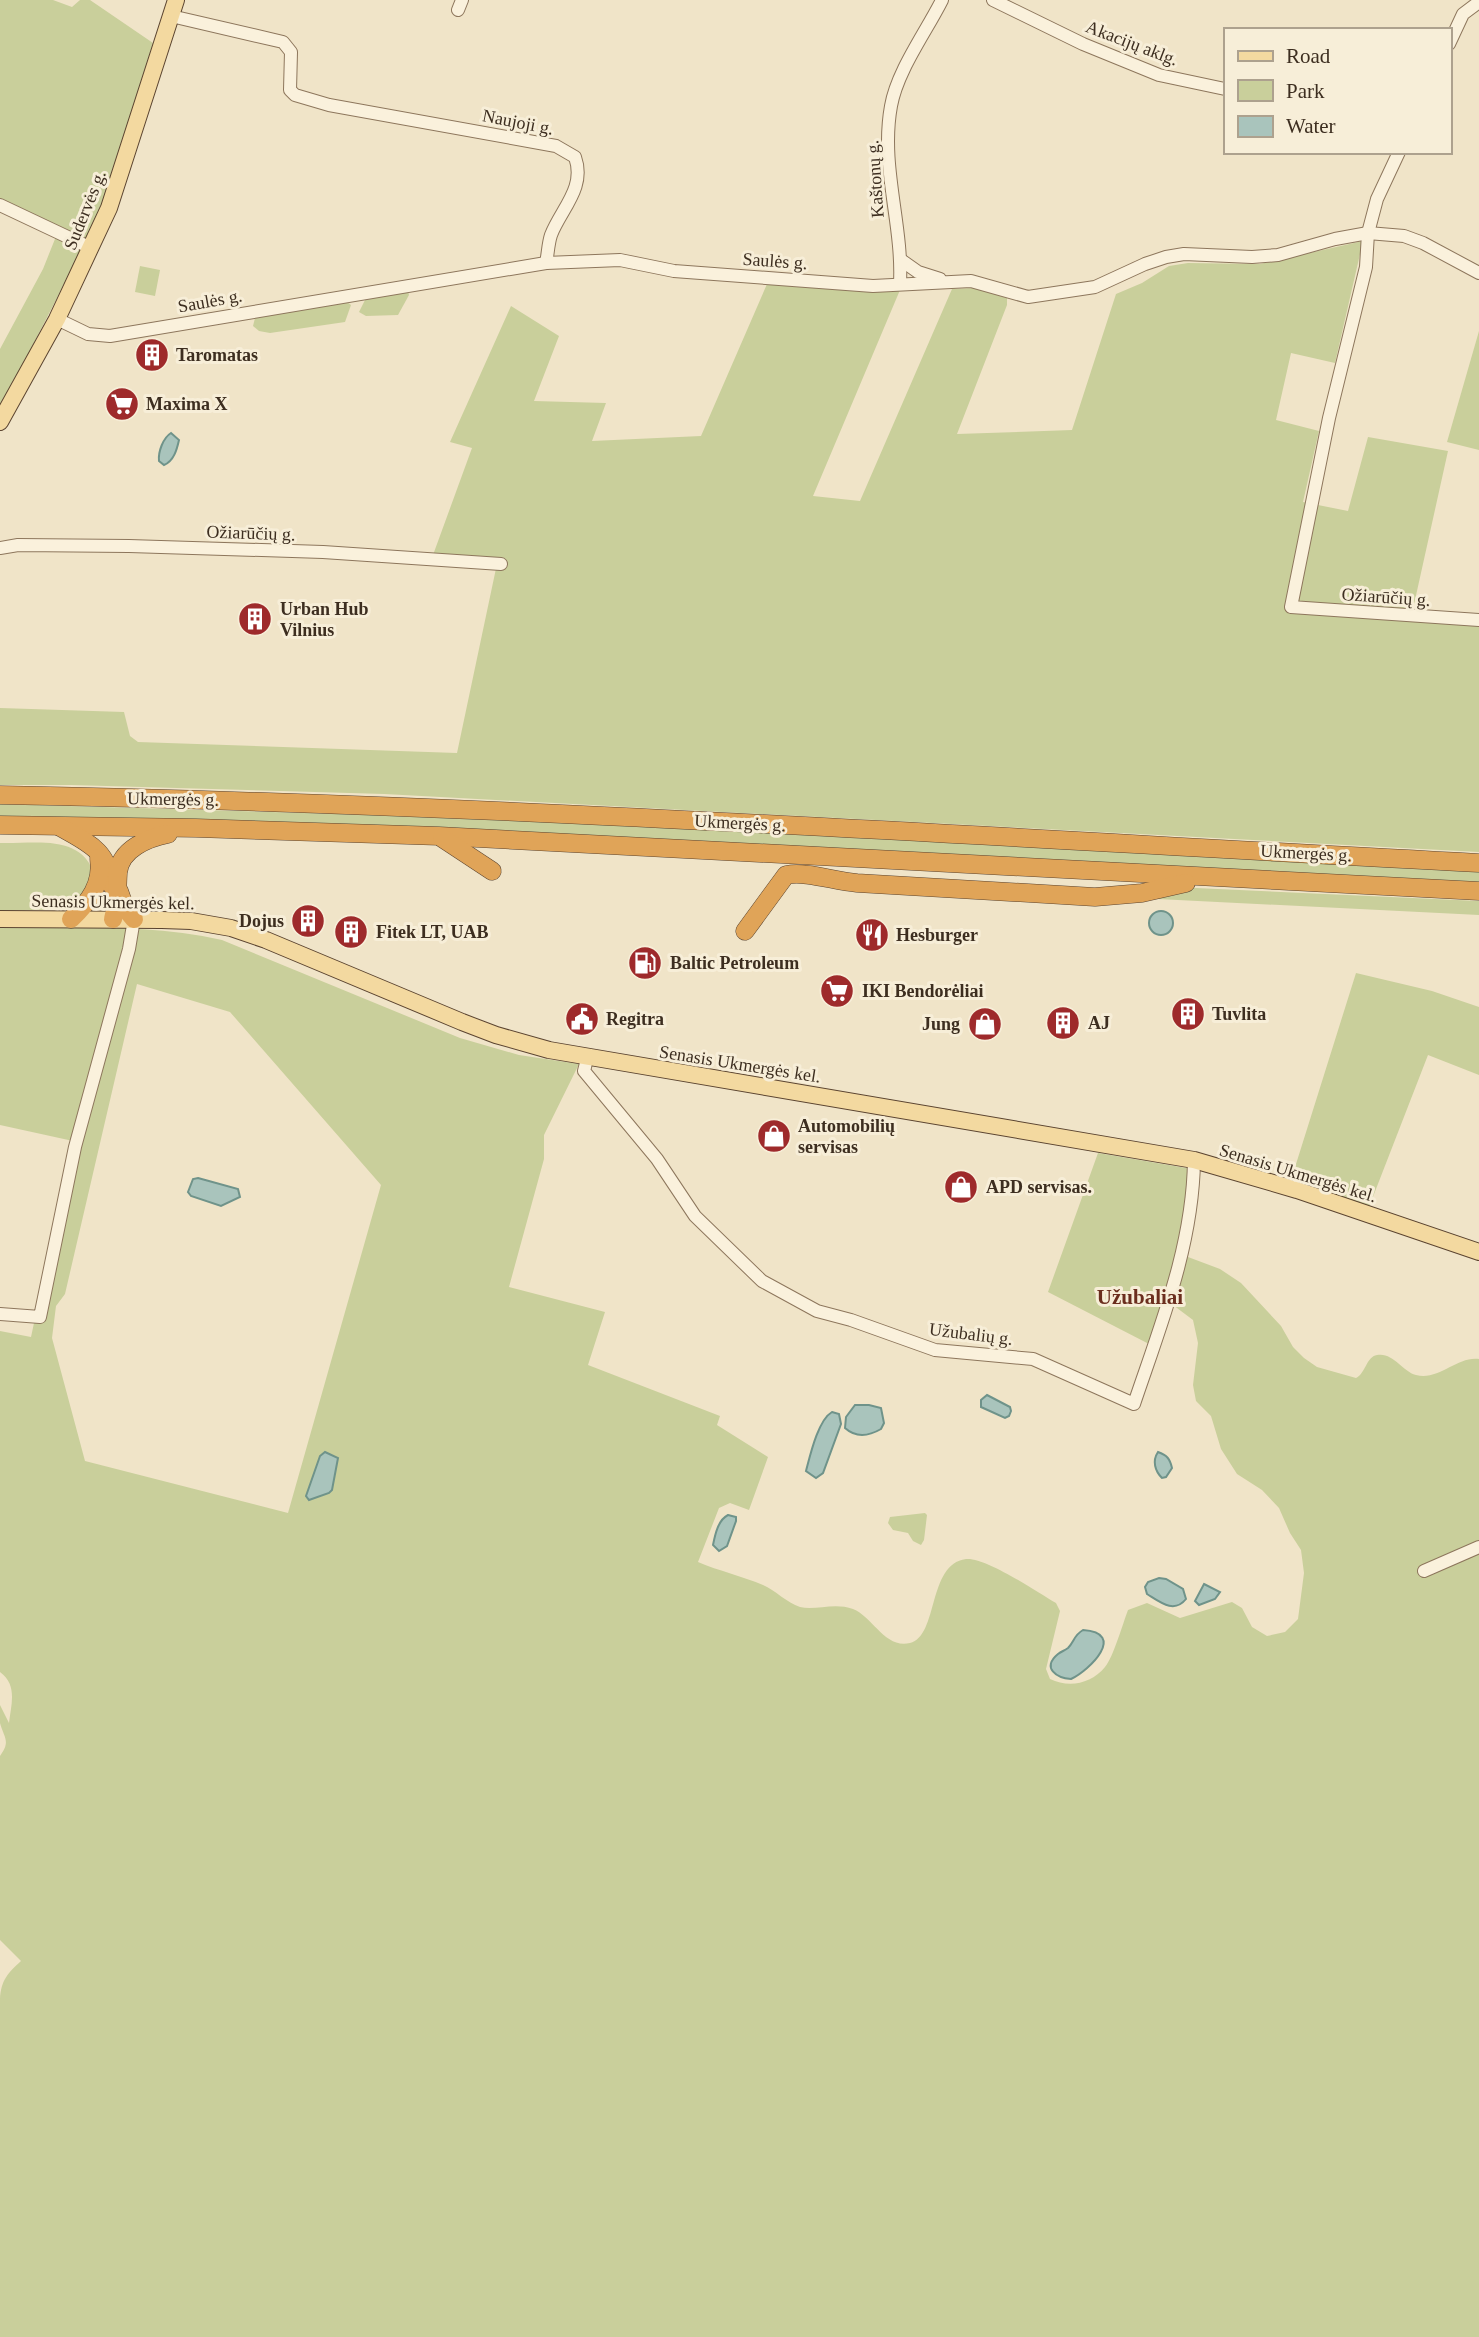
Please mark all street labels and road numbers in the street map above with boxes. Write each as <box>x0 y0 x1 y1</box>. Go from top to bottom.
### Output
street label: Akacijų aklg. <box>1083 16 1181 70</box>
street label: Naujoji g. <box>481 105 555 139</box>
street label: Kaštonų g. <box>862 139 888 219</box>
street label: Sudervės g. <box>60 167 110 253</box>
street label: Saulės g. <box>742 249 808 273</box>
street label: Saulės g. <box>176 286 244 316</box>
street label: Ožiarūčių g. <box>206 521 296 545</box>
street label: Ožiarūčių g. <box>1341 584 1431 610</box>
street label: Ukmergės g. <box>127 788 219 810</box>
street label: Ukmergės g. <box>694 811 786 835</box>
street label: Ukmergės g. <box>1260 841 1352 865</box>
street label: Senasis Ukmergės kel. <box>31 891 195 913</box>
street label: Senasis Ukmergės kel. <box>658 1041 822 1087</box>
street label: Senasis Ukmergės kel. <box>1217 1140 1379 1206</box>
street label: Užubalių g. <box>928 1319 1014 1349</box>

